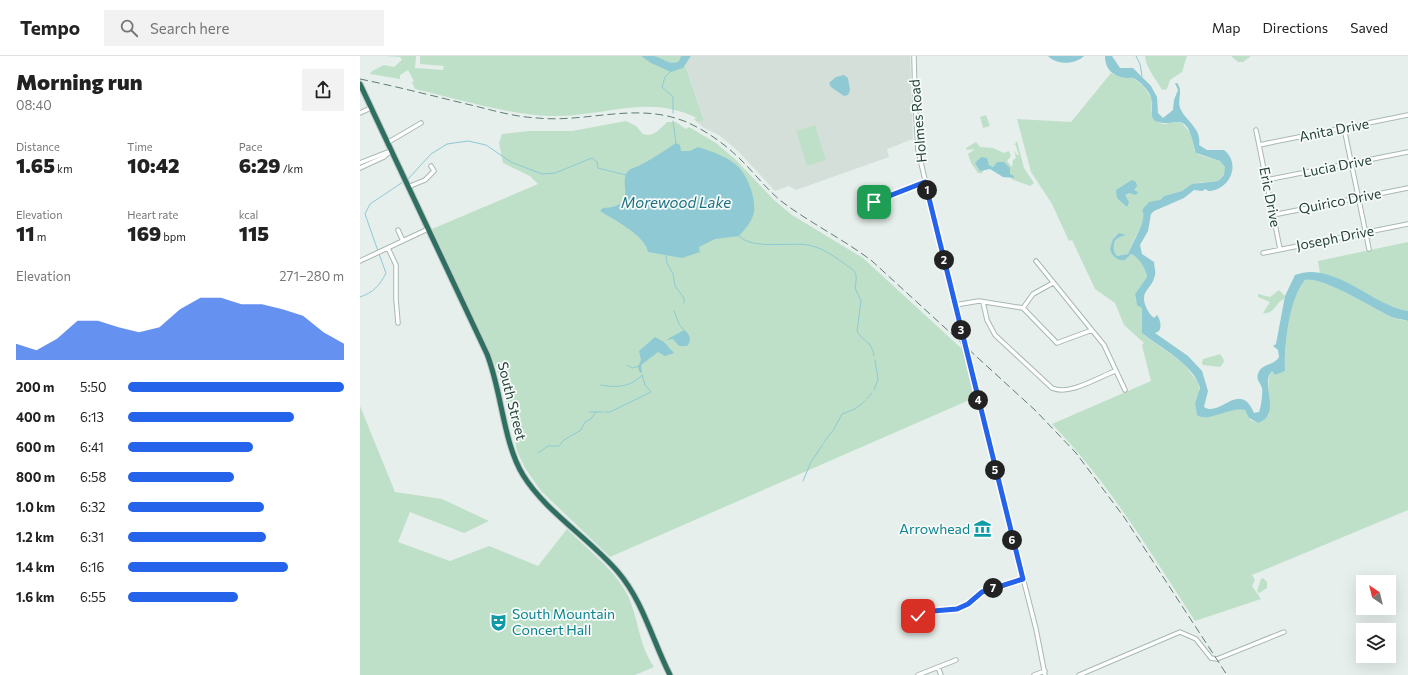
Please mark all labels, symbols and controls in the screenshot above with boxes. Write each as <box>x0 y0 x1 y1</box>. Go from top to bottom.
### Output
search box <box>104 10 384 46</box>
text: Tempo <box>20 16 80 39</box>
icon: search <box>118 17 140 39</box>
text: Search here <box>150 19 229 37</box>
text: Map <box>1212 19 1241 36</box>
text: Directions <box>1263 19 1328 36</box>
text: Saved <box>1350 19 1388 36</box>
text: Morning run <box>16 68 143 95</box>
button: share <box>302 69 344 111</box>
street label: Holmes Road <box>905 79 930 164</box>
text: 08:40 <box>16 97 52 113</box>
street label: Anita Drive <box>1298 114 1370 145</box>
text: Distance <box>16 140 60 153</box>
text: Time <box>127 140 153 153</box>
text: Pace <box>239 140 263 153</box>
street label: Lucia Drive <box>1301 150 1373 181</box>
text: 1.65 <box>16 153 55 177</box>
text: 10:42 <box>127 153 180 177</box>
text: 6:29 <box>239 153 281 177</box>
text: km <box>55 162 73 175</box>
text: /km <box>281 162 303 175</box>
street label: Eric Drive <box>1256 165 1285 228</box>
pin: 1 <box>917 180 937 200</box>
text: 1 <box>925 183 929 196</box>
street label: Quirico Drive <box>1297 184 1383 217</box>
pin <box>857 185 891 219</box>
icon: arrive <box>863 191 885 213</box>
water label: Morewood Lake <box>621 193 731 211</box>
text: Elevation <box>16 208 62 221</box>
text: Heart rate <box>127 208 178 221</box>
text: kcal <box>239 208 258 221</box>
text: 11 <box>16 221 35 245</box>
text: 169 <box>127 221 161 245</box>
text: 115 <box>239 221 269 245</box>
street label: Joseph Drive <box>1295 222 1375 253</box>
text: m <box>35 230 46 243</box>
text: bpm <box>161 230 186 243</box>
pin: 2 <box>934 250 954 270</box>
text: 2 <box>941 253 947 266</box>
text: Elevation <box>16 268 71 284</box>
text: 271–280 m <box>279 268 344 284</box>
pin: 3 <box>951 320 971 340</box>
text: 3 <box>958 323 964 336</box>
street label: South Street <box>495 360 531 442</box>
text: 200 m <box>16 379 54 395</box>
text: 5:50 <box>80 379 107 395</box>
pin: 4 <box>968 390 988 410</box>
text: 4 <box>975 393 981 406</box>
text: 400 m <box>16 409 55 425</box>
text: 6:13 <box>80 409 104 425</box>
text: 600 m <box>16 439 55 455</box>
text: 6:41 <box>80 439 104 455</box>
pin: 5 <box>985 460 1005 480</box>
text: 5 <box>992 463 998 476</box>
text: 800 m <box>16 469 55 485</box>
text: 6:58 <box>80 469 106 485</box>
text: 1.0 km <box>16 499 55 515</box>
text: 6:32 <box>80 499 106 515</box>
museum icon: Arrowhead <box>973 519 993 539</box>
place label: Arrowhead <box>899 520 970 537</box>
text: 1.2 km <box>16 529 54 545</box>
text: 6:31 <box>80 529 104 545</box>
pin: 6 <box>1002 530 1022 550</box>
text: 6 <box>1009 533 1015 546</box>
text: 1.4 km <box>16 559 55 575</box>
text: 6:16 <box>80 559 104 575</box>
north arrow <box>1356 575 1396 615</box>
map controls <box>1356 575 1396 663</box>
pin: 7 <box>983 578 1003 598</box>
text: 7 <box>990 581 996 594</box>
text: 1.6 km <box>16 589 54 605</box>
text: 6:55 <box>80 589 106 605</box>
pin <box>901 599 935 633</box>
place label: South Mountain Concert Hall <box>512 605 615 638</box>
icon: check <box>907 605 929 627</box>
theatre icon: South Mountain Concert Hall <box>489 612 509 632</box>
button: layers <box>1356 623 1396 663</box>

